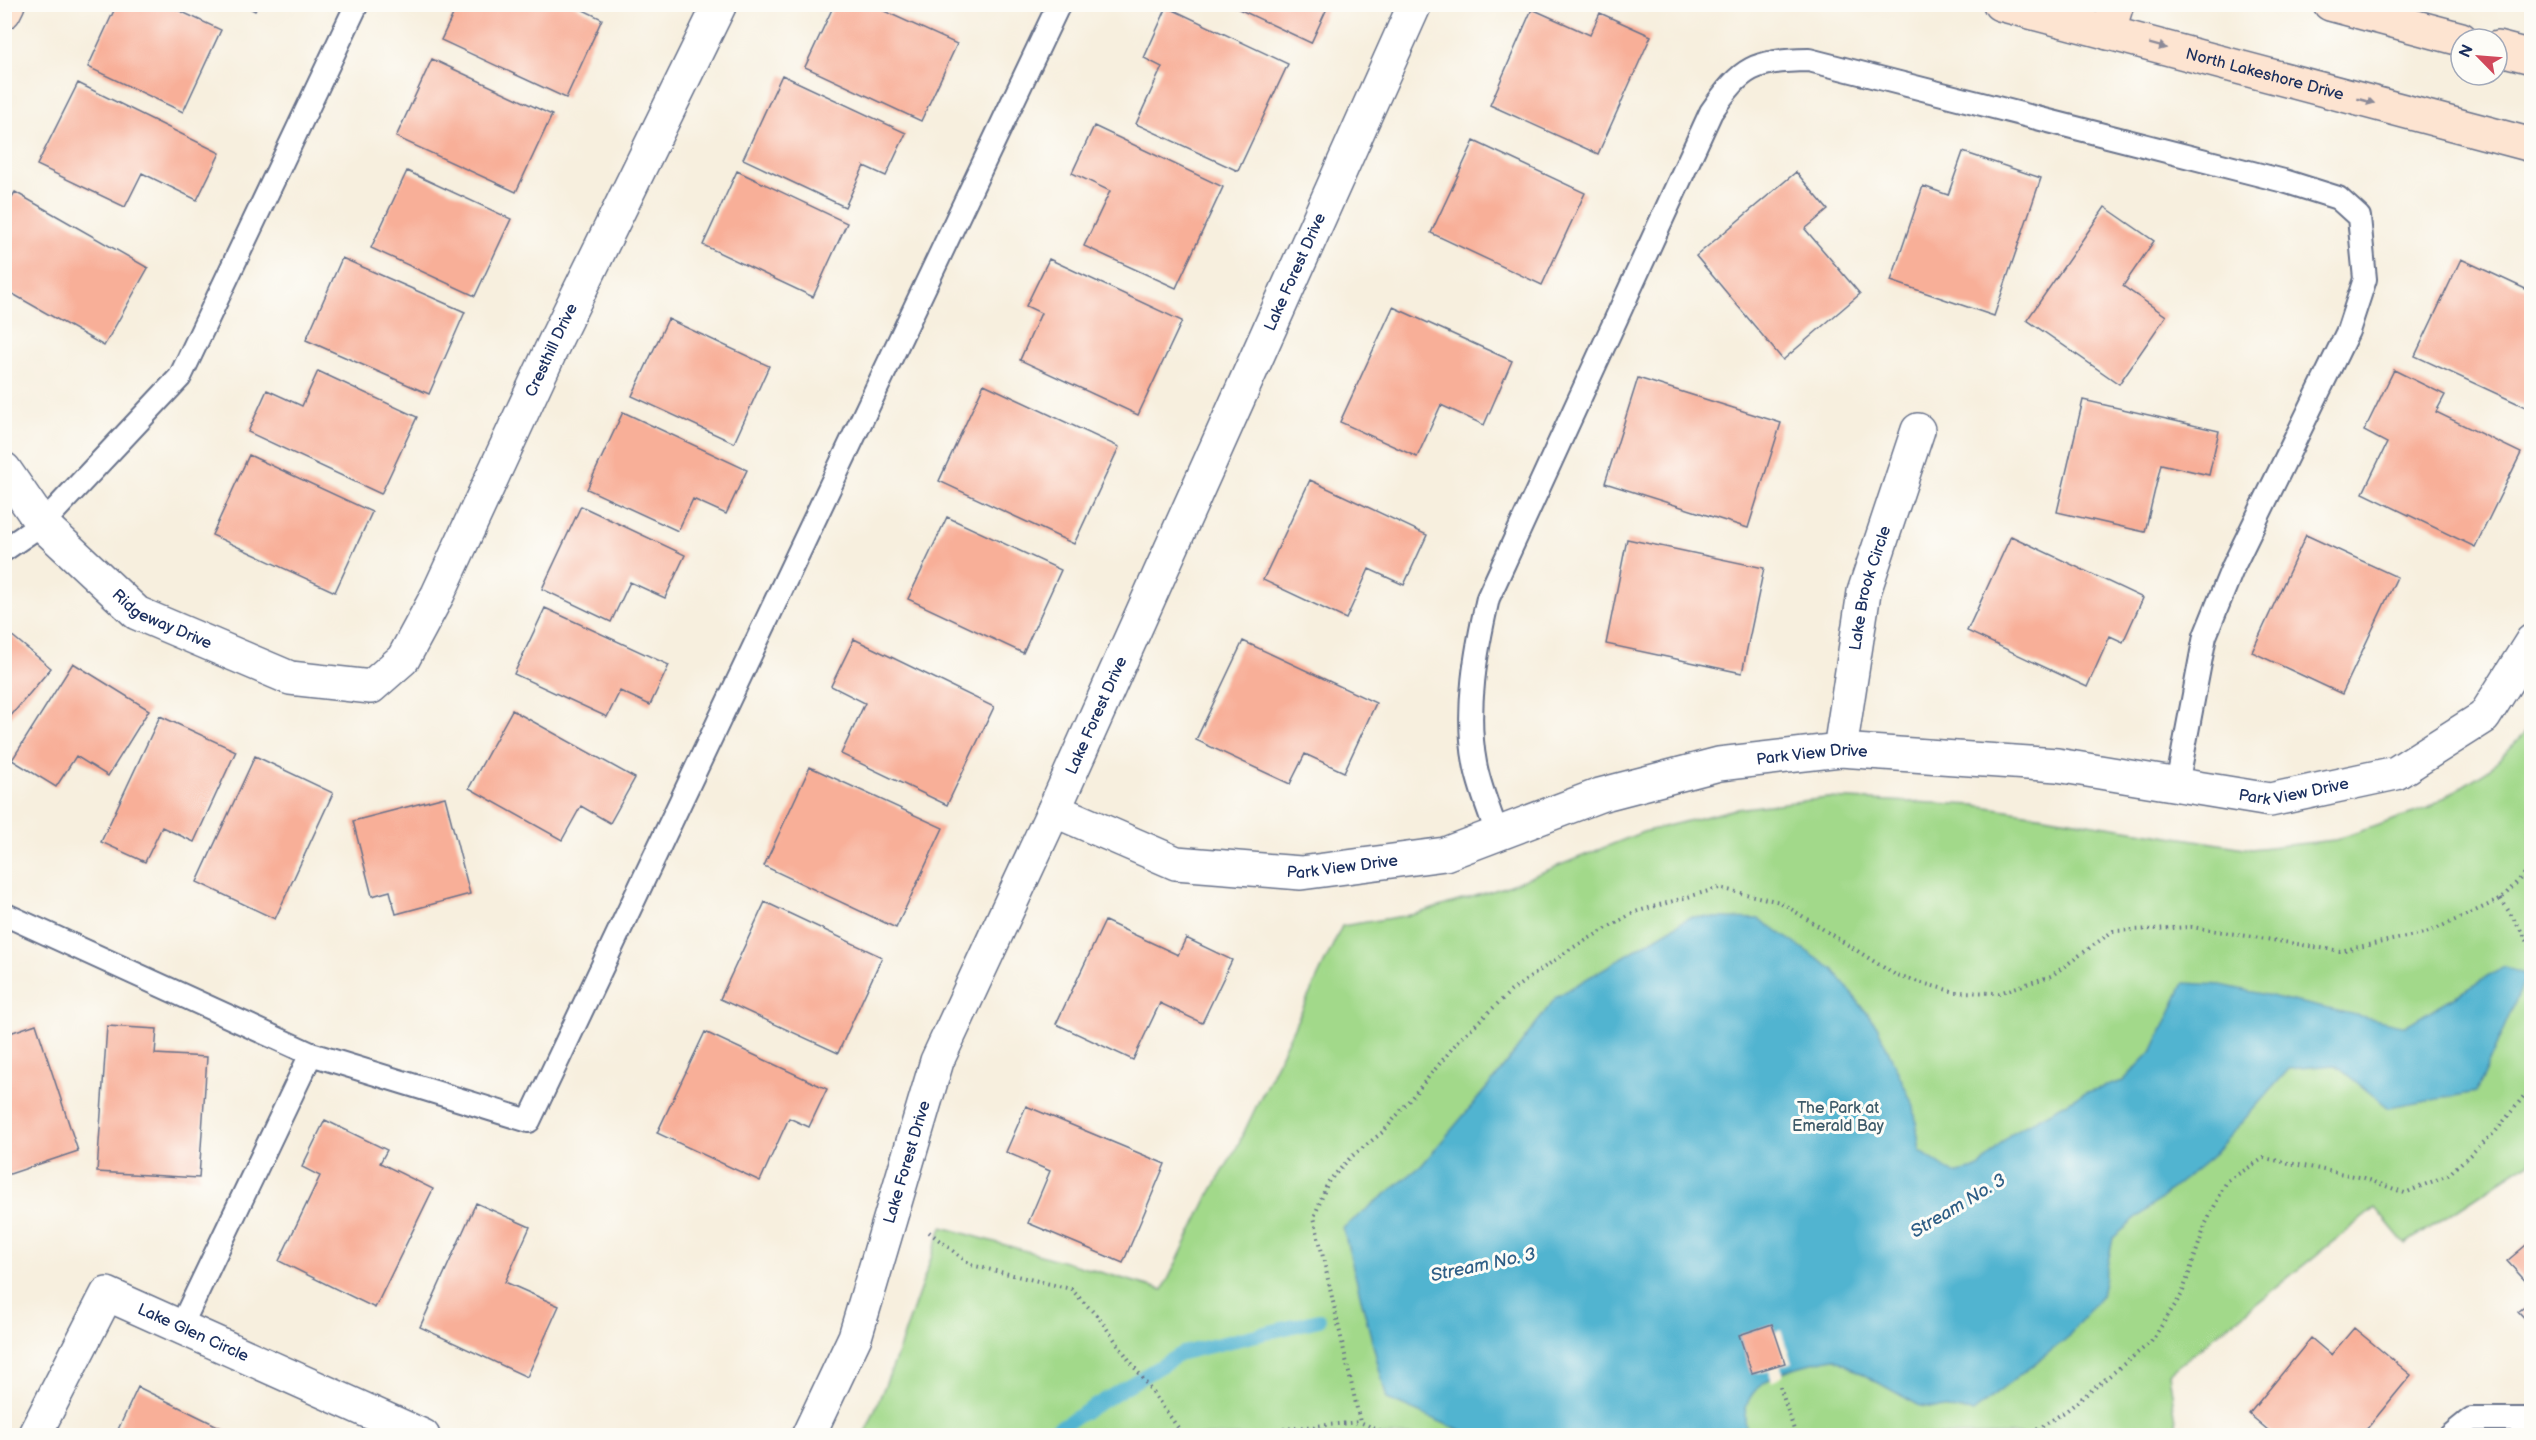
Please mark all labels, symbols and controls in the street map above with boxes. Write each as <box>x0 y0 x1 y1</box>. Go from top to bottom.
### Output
north arrow <box>2449 27 2509 87</box>
one-way arrow <box>2149 42 2167 51</box>
text: N <box>2456 42 2478 61</box>
street label: North Lakeshore Drive <box>2184 44 2347 104</box>
one-way arrow <box>2357 97 2376 107</box>
street label: Lake Forest Drive <box>1260 210 1330 334</box>
street label: Cresthill Drive <box>521 300 582 400</box>
street label: Lake Brook Circle <box>1846 523 1895 652</box>
street label: Ridgeway Drive <box>108 585 215 653</box>
street label: Lake Forest Drive <box>1062 653 1131 777</box>
street label: Park View Drive <box>1755 740 1869 769</box>
street label: Park View Drive <box>2237 774 2351 809</box>
street label: Park View Drive <box>1286 851 1399 883</box>
street label: Lake Forest Drive <box>880 1098 934 1226</box>
park label: The Park at Emerald Bay <box>1792 1099 1885 1136</box>
water label: Stream No. 3 <box>1907 1169 2009 1242</box>
water label: Stream No. 3 <box>1429 1244 1538 1286</box>
street label: Lake Glen Circle <box>135 1299 252 1366</box>

